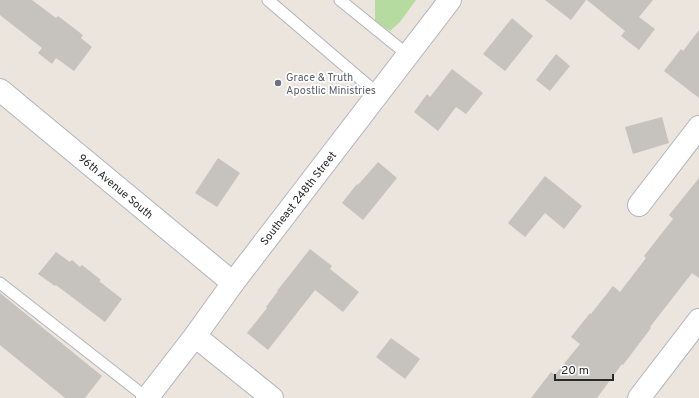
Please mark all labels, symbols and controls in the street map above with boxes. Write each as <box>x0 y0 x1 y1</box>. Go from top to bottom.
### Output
place label: Grace & Truth Apostlic Ministries <box>286 71 376 98</box>
marker: Grace & Truth Apostlic Ministries <box>273 78 283 88</box>
street label: Southeast 248th Street <box>258 149 340 248</box>
street label: 96th Avenue South <box>75 151 156 222</box>
scale bar <box>555 356 613 382</box>
text: 20 m <box>561 363 589 379</box>

